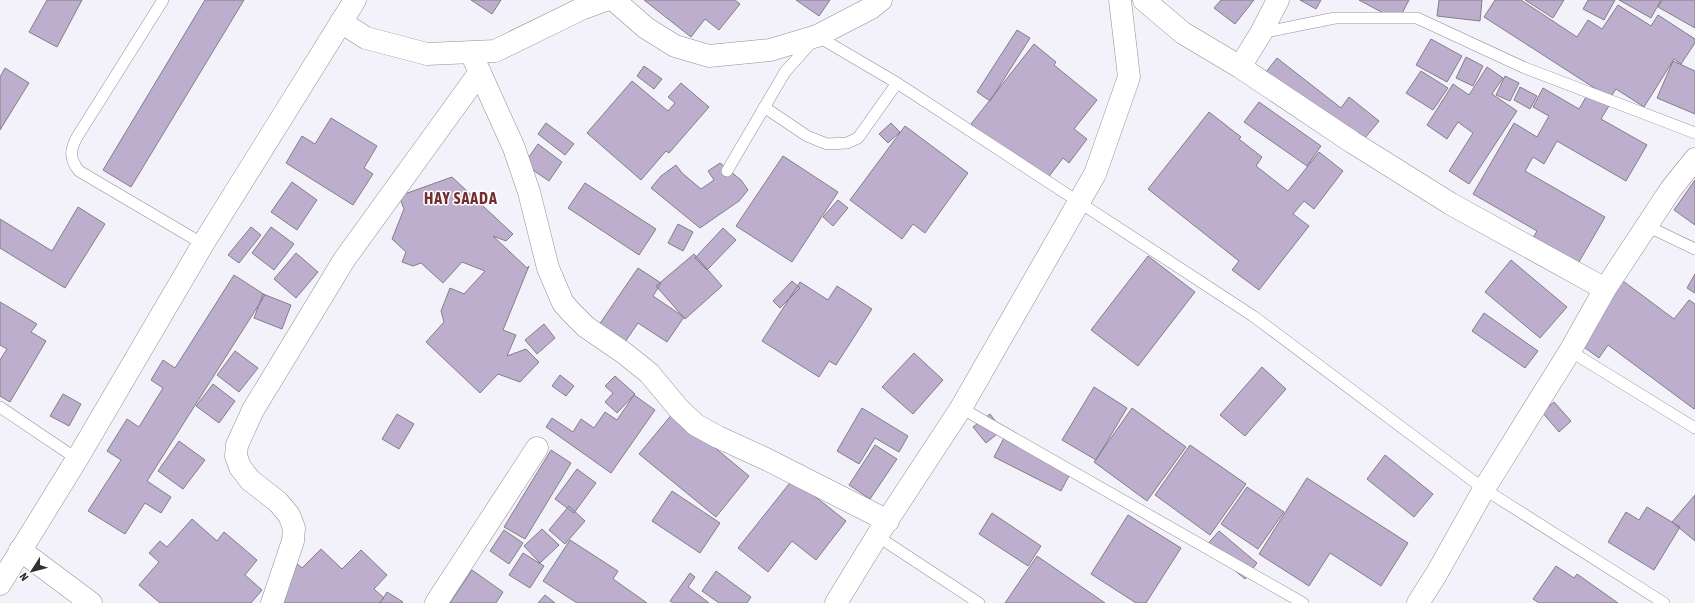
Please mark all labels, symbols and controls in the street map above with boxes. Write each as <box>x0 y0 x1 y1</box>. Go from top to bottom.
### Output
district label: HAY SAADA <box>424 189 498 207</box>
north arrow <box>12 551 52 591</box>
text: N <box>17 571 31 583</box>

